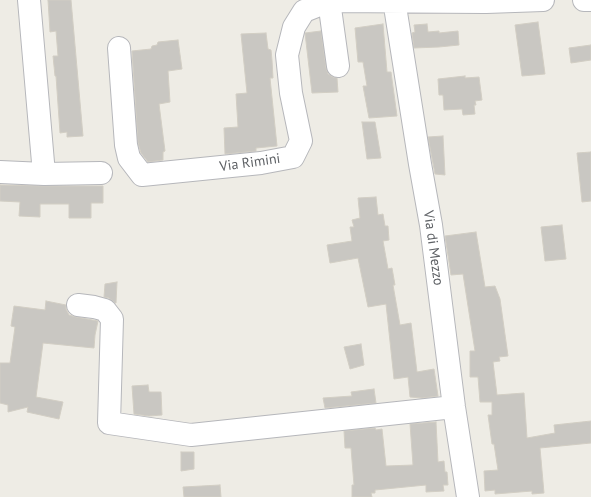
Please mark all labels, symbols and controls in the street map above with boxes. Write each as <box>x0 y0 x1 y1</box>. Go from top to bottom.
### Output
street label: Via Rimini <box>219 150 281 176</box>
street label: Via di Mezzo <box>419 210 447 286</box>

